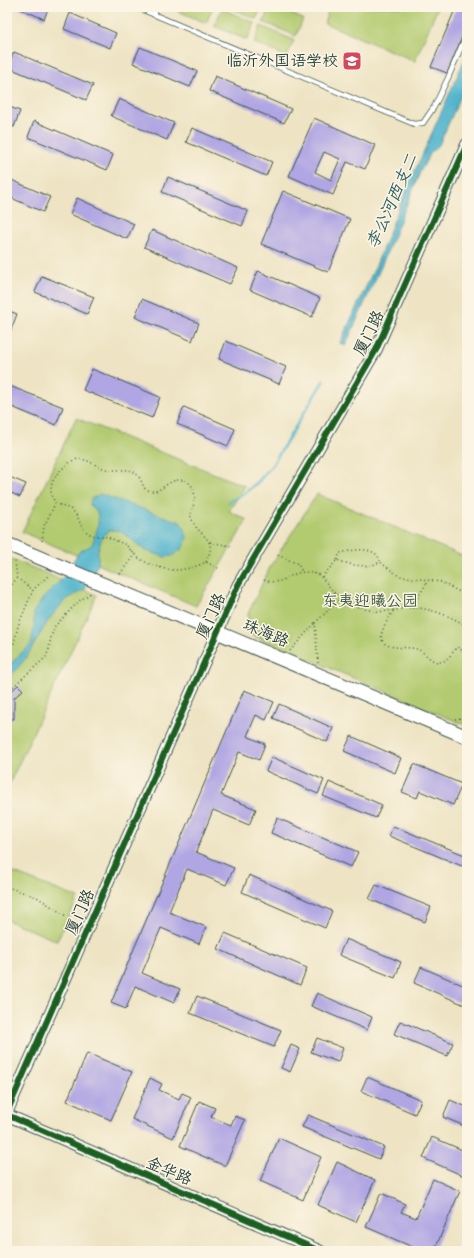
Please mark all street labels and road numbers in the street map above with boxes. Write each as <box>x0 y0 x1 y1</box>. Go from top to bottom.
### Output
street label: 厦门路 <box>349 307 389 359</box>
street label: 厦门路 <box>192 590 230 642</box>
street label: 珠海路 <box>240 614 292 652</box>
street label: 厦门路 <box>61 886 99 938</box>
street label: 金华路 <box>143 1152 195 1190</box>

